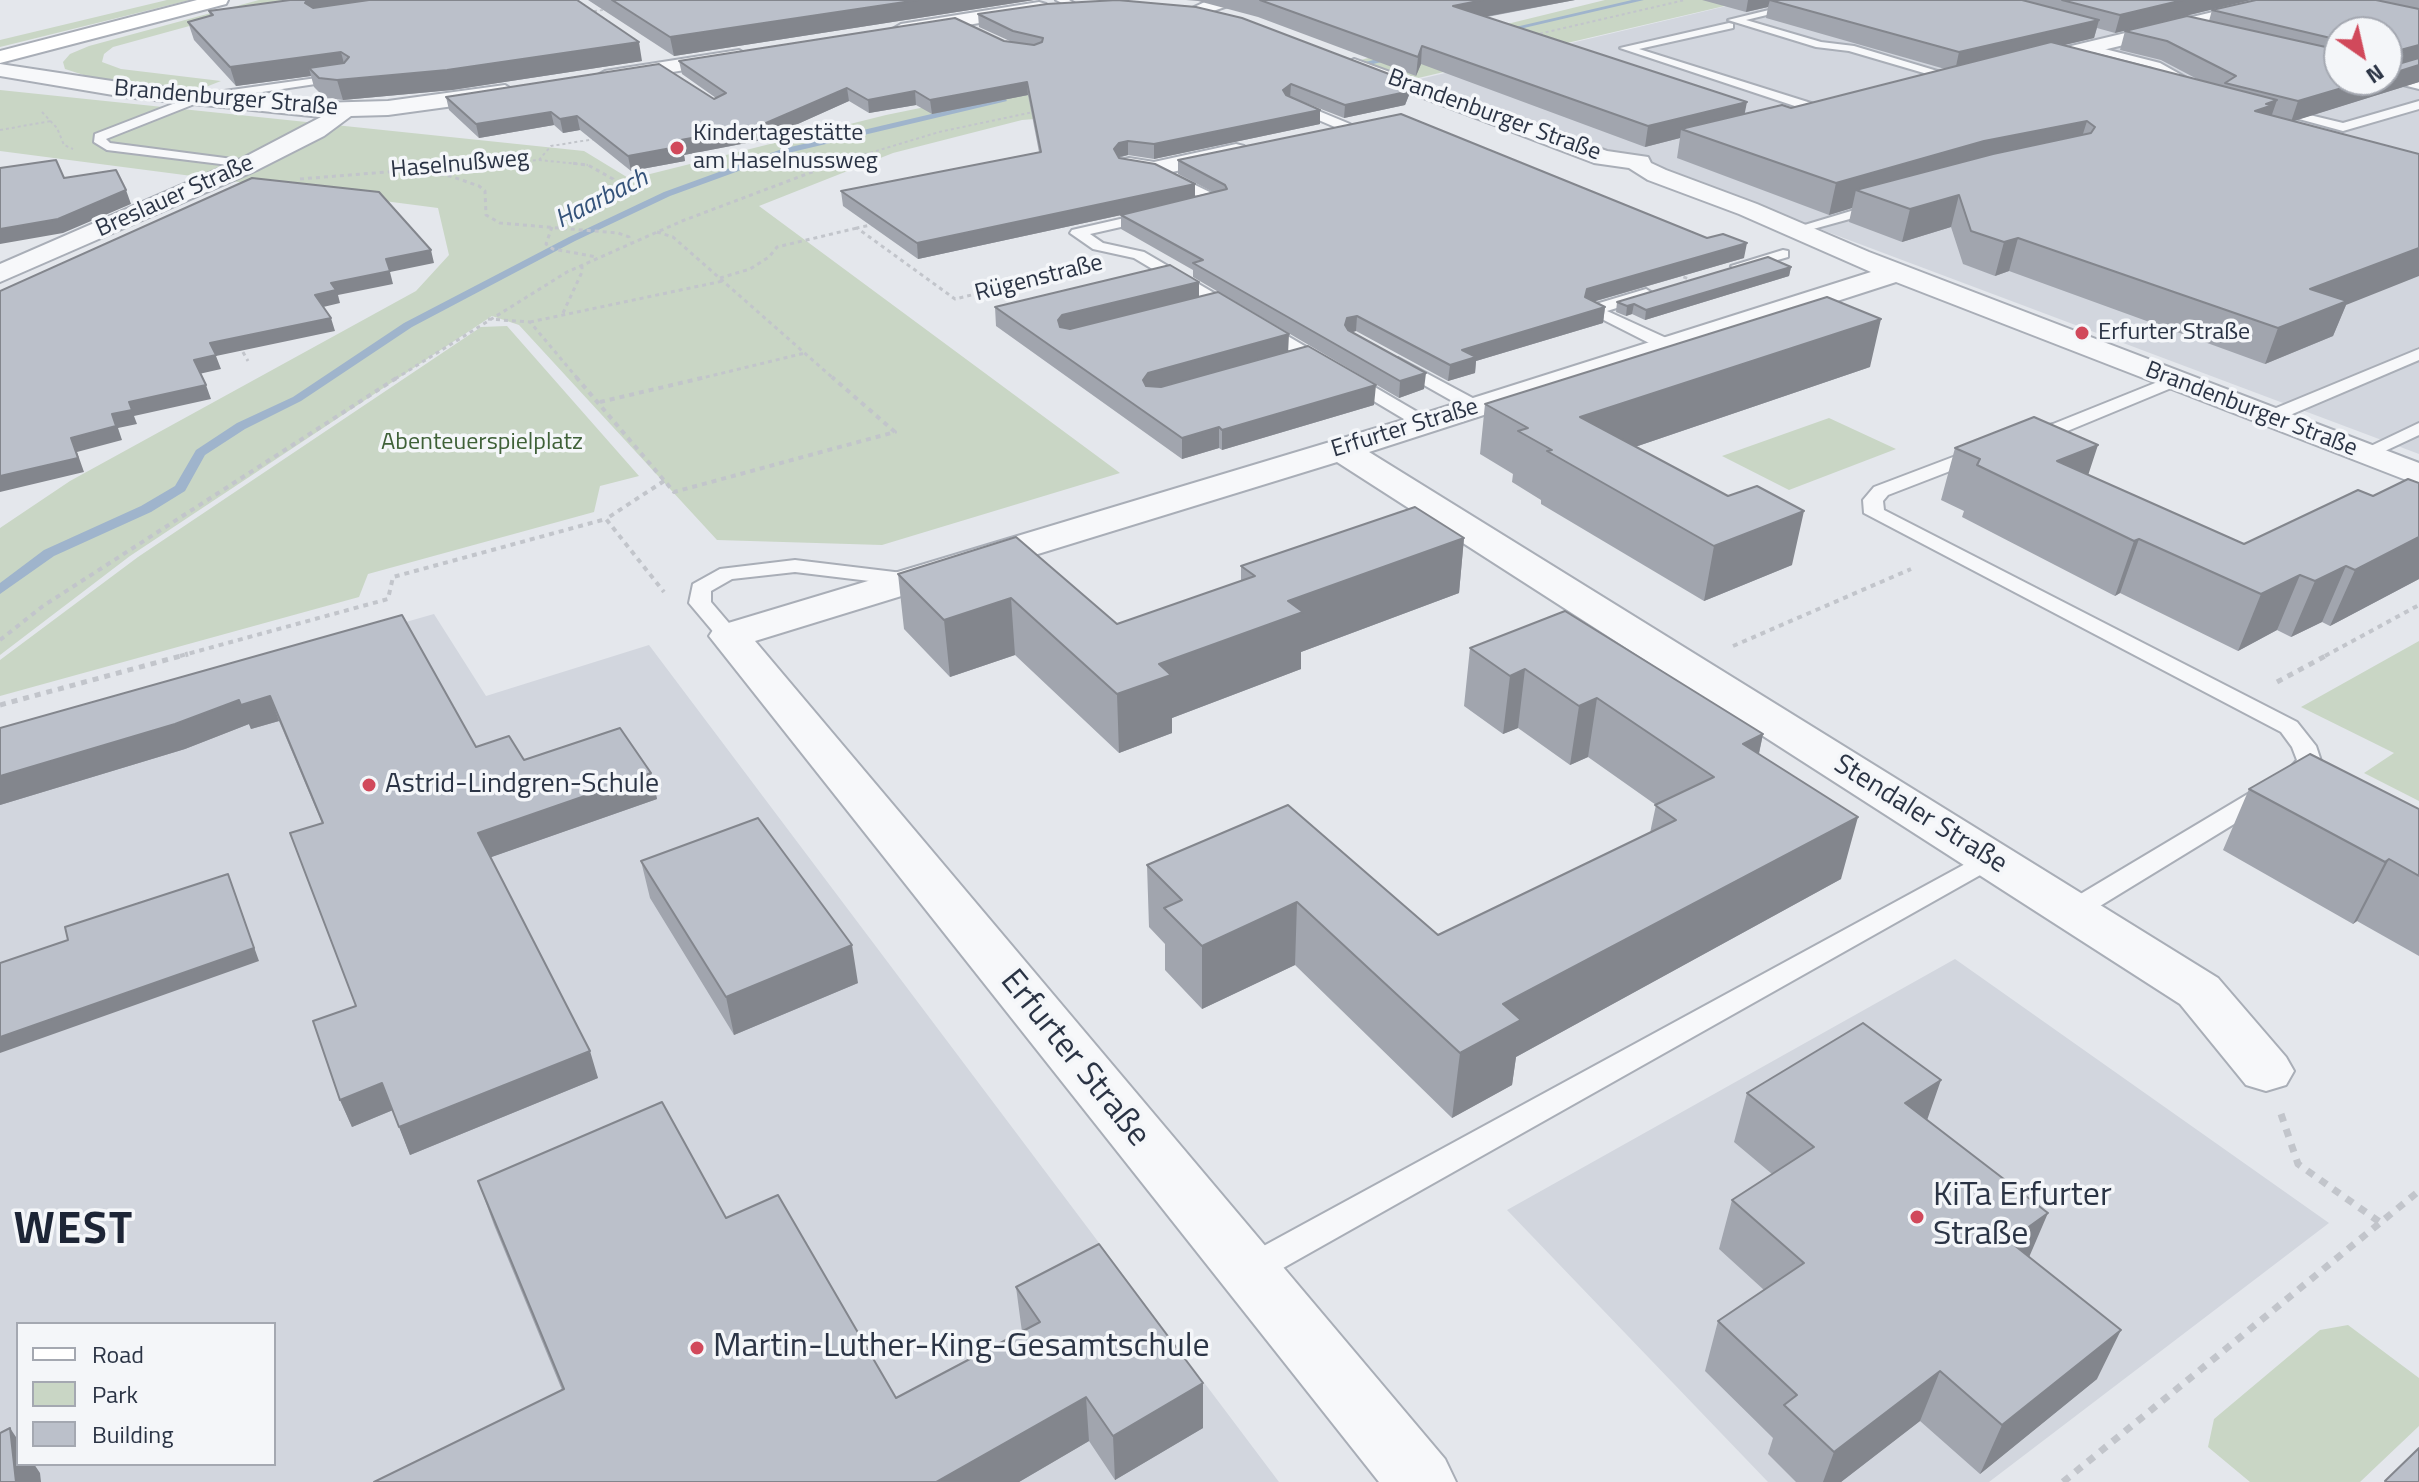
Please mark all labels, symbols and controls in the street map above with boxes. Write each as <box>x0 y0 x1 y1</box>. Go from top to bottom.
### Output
north arrow <box>2323 16 2403 96</box>
text: N <box>2359 56 2391 93</box>
street label: Brandenburger Straße <box>1384 64 1604 168</box>
street label: Brandenburger Straße <box>113 75 339 123</box>
place label: Kindertagestätte am Haselnussweg <box>693 120 878 176</box>
marker: Kindertagestätte am Haselnussweg <box>668 139 686 157</box>
street label: Haselnußweg <box>390 145 530 185</box>
street label: Breslauer Straße <box>92 149 258 245</box>
water label: Haarbach <box>550 163 654 237</box>
street label: Rügenstraße <box>972 249 1106 309</box>
place label: Erfurter Straße <box>2098 319 2250 347</box>
marker: Erfurter Straße <box>2073 324 2091 342</box>
street label: Brandenburger Straße <box>2141 356 2361 464</box>
street label: Erfurter Straße <box>1328 393 1482 465</box>
park label: Abenteuerspielplatz <box>381 429 583 457</box>
street label: Stendaler Straße <box>1827 748 2013 882</box>
place label: Astrid-Lindgren-Schule <box>385 768 659 802</box>
marker: Astrid-Lindgren-Schule <box>360 776 378 794</box>
street label: Erfurter Straße <box>990 962 1158 1156</box>
place label: KiTa Erfurter Straße <box>1933 1177 2112 1256</box>
district label: WEST <box>14 1206 134 1258</box>
marker: KiTa Erfurter Straße <box>1908 1208 1926 1226</box>
legend <box>16 1322 276 1466</box>
place label: Martin-Luther-King-Gesamtschule <box>713 1328 1210 1368</box>
text: Road <box>92 1336 144 1372</box>
marker: Martin-Luther-King-Gesamtschule <box>688 1339 706 1357</box>
text: Park <box>92 1376 138 1412</box>
text: Building <box>92 1416 174 1452</box>

